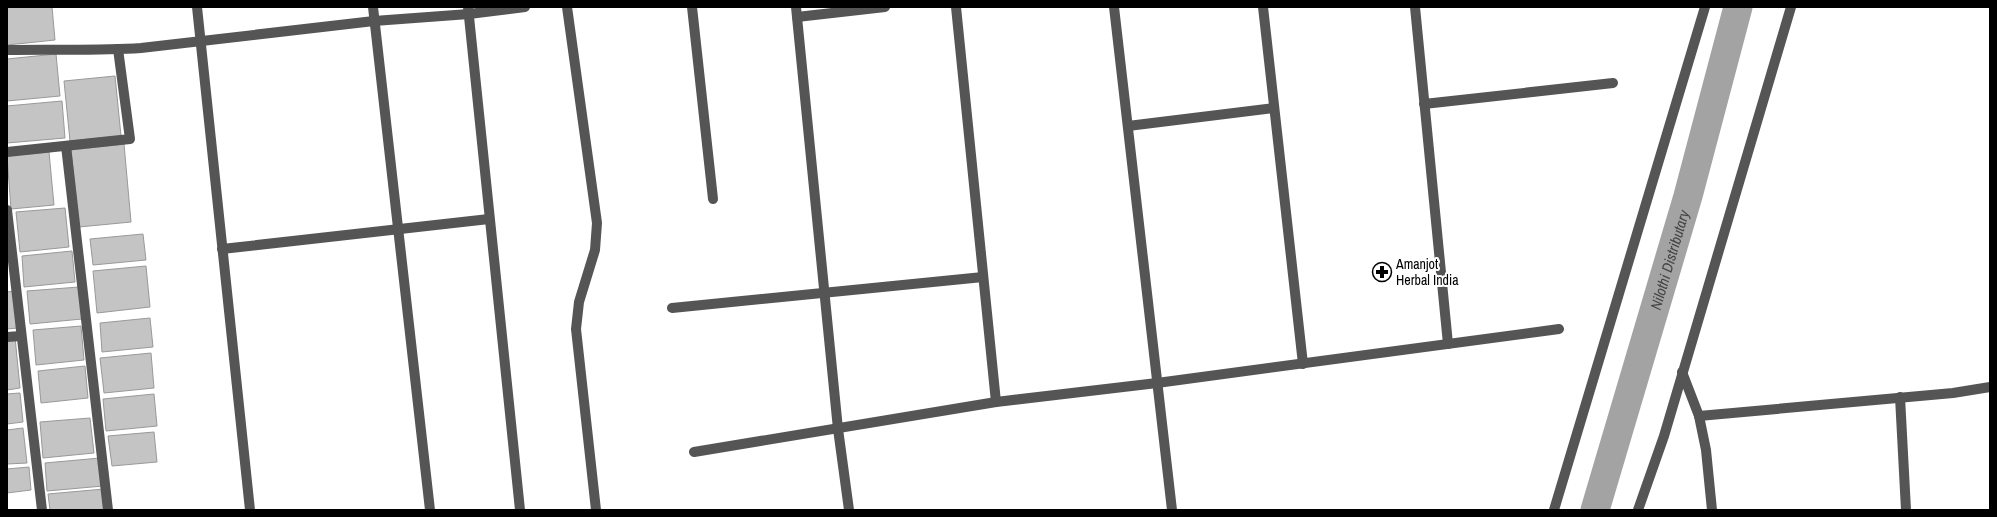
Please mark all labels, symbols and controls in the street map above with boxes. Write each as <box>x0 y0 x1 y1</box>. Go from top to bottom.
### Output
water label: Nilothi Distributary <box>1644 207 1694 312</box>
place label: Amanjot Herbal India <box>1395 255 1459 289</box>
pharmacy icon: Amanjot Herbal India <box>1371 261 1393 283</box>

